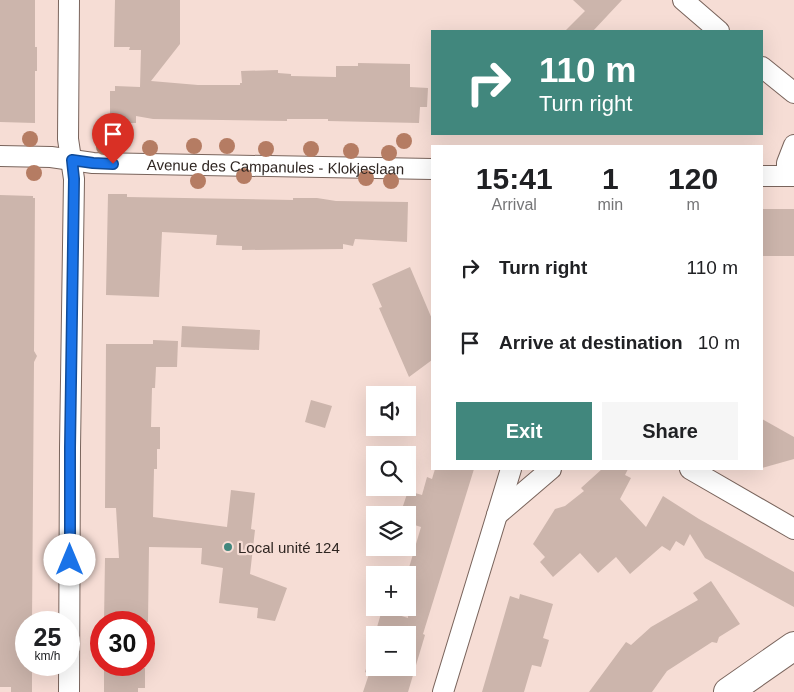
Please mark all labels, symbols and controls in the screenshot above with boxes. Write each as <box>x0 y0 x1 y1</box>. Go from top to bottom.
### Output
icon: right <box>456 50 521 115</box>
text: 110 m <box>539 50 636 89</box>
text: Turn right <box>539 91 632 116</box>
pin <box>92 113 134 164</box>
icon: arrive <box>99 120 127 148</box>
street label: Avenue des Campanules - Klokjeslaan <box>147 155 404 177</box>
text: 15:41 <box>476 162 553 195</box>
text: 1 <box>602 162 619 195</box>
text: 120 <box>668 162 718 195</box>
text: Arrival <box>492 196 537 213</box>
text: min <box>597 196 623 213</box>
text: m <box>686 196 700 213</box>
icon: right <box>456 254 484 282</box>
text: Turn right <box>499 257 587 278</box>
text: 110 m <box>687 257 738 278</box>
icon: arrive <box>456 329 484 357</box>
text: Arrive at destination <box>499 332 683 353</box>
text: 10 m <box>698 332 740 353</box>
map controls <box>366 386 416 676</box>
button: sound <box>366 386 416 436</box>
button: Exit <box>456 402 592 460</box>
button: Share <box>602 402 738 460</box>
button: search <box>366 446 416 496</box>
button: layers <box>366 506 416 556</box>
position arrow <box>43 533 95 585</box>
place label: Local unité 124 <box>238 539 340 556</box>
marker: Local unité 124 <box>222 541 234 553</box>
button: + <box>366 566 416 616</box>
speed limit sign: 30 <box>90 611 155 676</box>
text: 25 <box>34 623 61 651</box>
button: − <box>366 626 416 676</box>
text: km/h <box>34 649 61 663</box>

